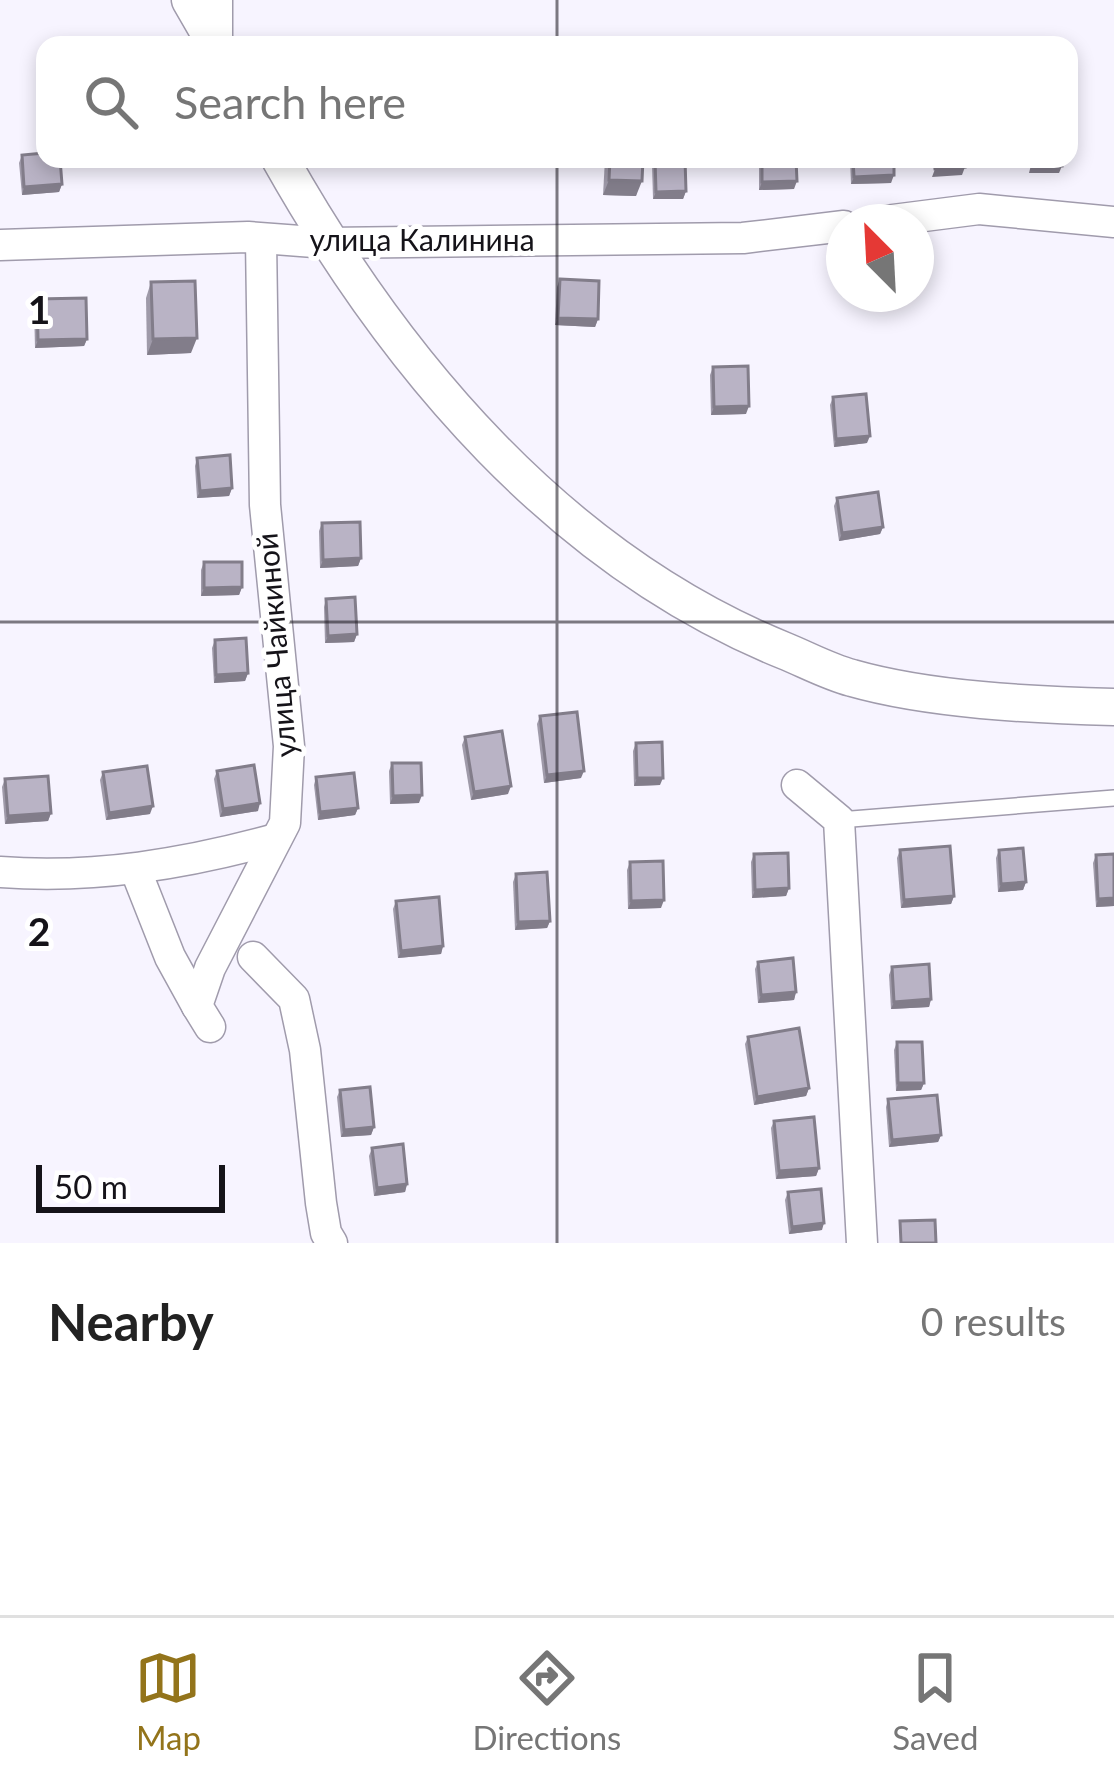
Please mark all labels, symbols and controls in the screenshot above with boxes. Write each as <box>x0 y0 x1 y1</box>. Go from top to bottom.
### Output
search box <box>36 36 1078 168</box>
icon: search <box>78 69 144 135</box>
text: Search here <box>174 75 406 129</box>
north arrow <box>826 204 934 312</box>
street label: улица Калинина <box>309 221 535 257</box>
text: 1 <box>28 286 50 332</box>
street label: улица Чайкиной <box>247 531 303 759</box>
text: 2 <box>28 908 50 954</box>
scale bar <box>36 1159 225 1212</box>
text: 50 m <box>54 1166 128 1206</box>
text: Nearby <box>48 1291 214 1352</box>
text: 0 results <box>921 1298 1066 1344</box>
tab: Map <box>135 1645 201 1757</box>
tab: Directions <box>472 1645 621 1757</box>
tab: Saved <box>892 1645 979 1757</box>

